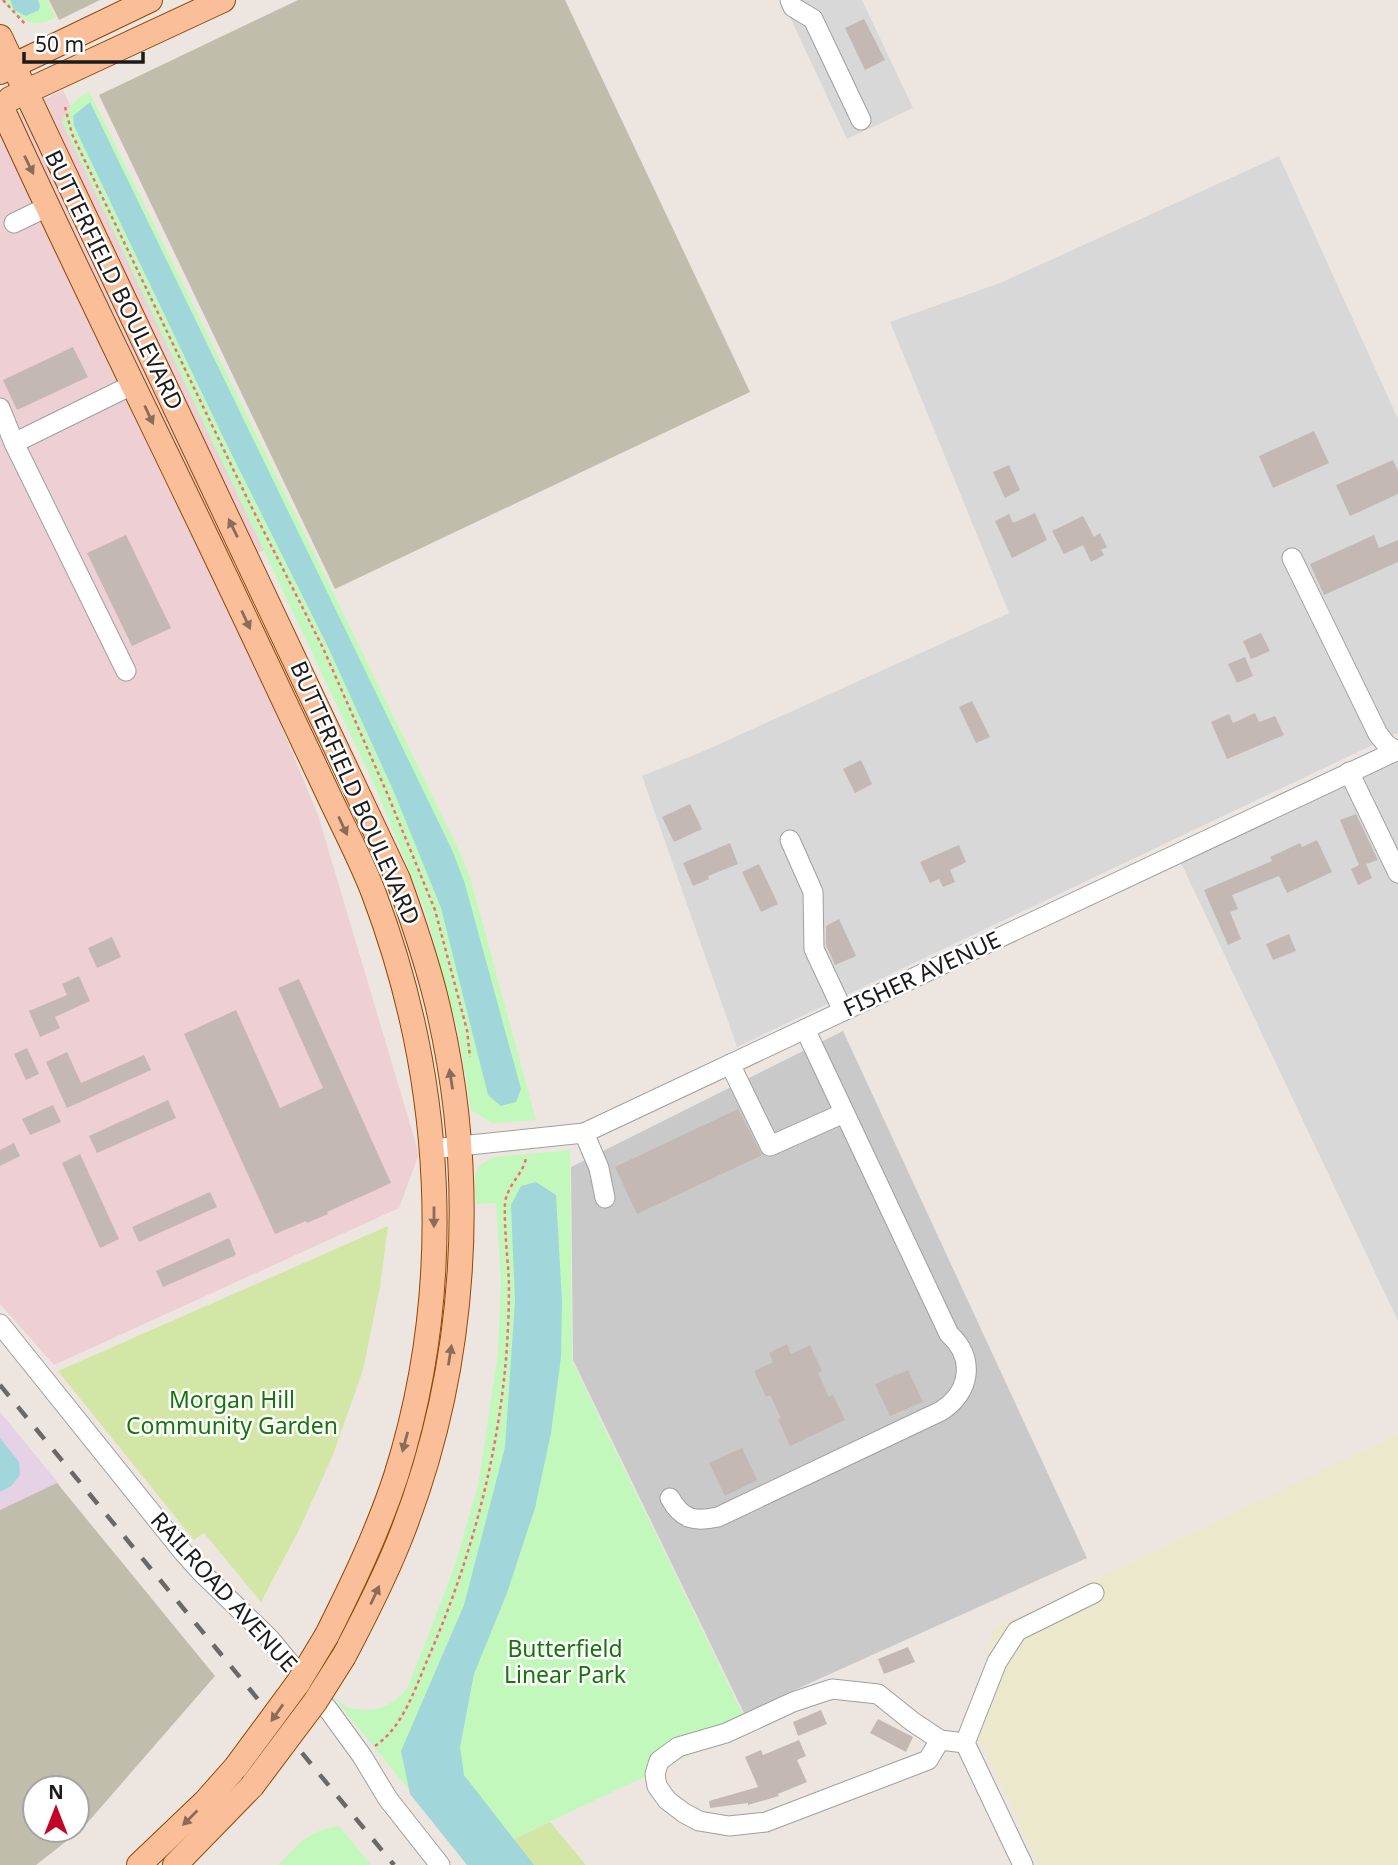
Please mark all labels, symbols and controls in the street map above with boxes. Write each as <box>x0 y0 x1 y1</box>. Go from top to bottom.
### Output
scale bar <box>24 21 144 65</box>
text: 50 m <box>35 30 84 58</box>
street label: BUTTERFIELD BOULEVARD <box>38 144 192 415</box>
one-way arrow <box>23 155 35 175</box>
one-way arrow <box>144 404 155 425</box>
one-way arrow <box>227 518 239 538</box>
one-way arrow <box>241 610 252 630</box>
street label: BUTTERFIELD BOULEVARD <box>283 656 429 930</box>
one-way arrow <box>337 816 349 836</box>
street label: FISHER AVENUE <box>838 923 1005 1024</box>
one-way arrow <box>445 1068 456 1090</box>
one-way arrow <box>428 1206 440 1228</box>
one-way arrow <box>445 1344 456 1366</box>
park label: Morgan Hill Community Garden <box>126 1383 338 1441</box>
one-way arrow <box>399 1431 410 1453</box>
street label: RAILROAD AVENUE <box>144 1504 305 1678</box>
one-way arrow <box>369 1585 381 1605</box>
park label: Butterfield Linear Park <box>504 1632 627 1690</box>
one-way arrow <box>270 1704 284 1722</box>
north arrow <box>21 1774 91 1844</box>
text: N <box>48 1779 64 1805</box>
one-way arrow <box>181 1809 198 1826</box>

